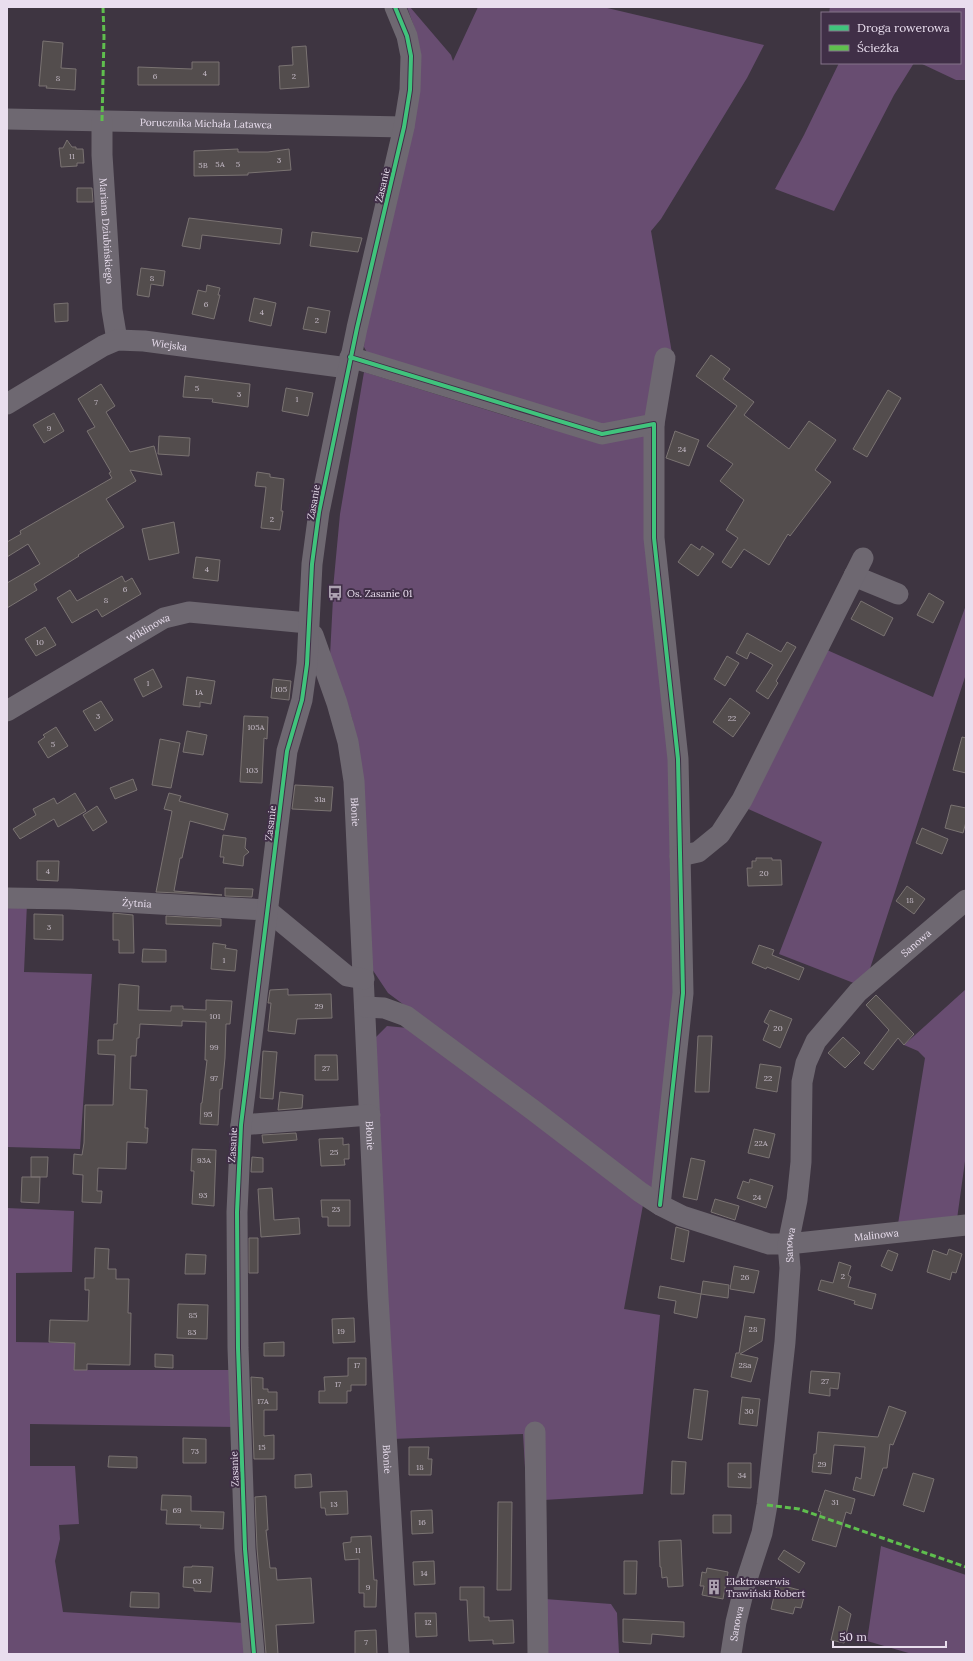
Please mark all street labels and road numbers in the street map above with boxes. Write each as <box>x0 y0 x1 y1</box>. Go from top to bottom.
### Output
street label: Porucznika Michała Latawca <box>140 116 272 131</box>
street label: Zasanie <box>372 166 393 204</box>
street label: Mariana Dziubińskiego <box>96 177 116 284</box>
street label: Wiejska <box>151 336 188 354</box>
street label: Zasanie <box>304 483 323 521</box>
street label: Wiklinowa <box>124 611 171 646</box>
street label: Błonie <box>348 797 362 827</box>
street label: Zasanie <box>262 804 279 841</box>
street label: Żytnia <box>122 896 152 911</box>
street label: Sanowa <box>898 927 934 960</box>
street label: Błonie <box>363 1121 377 1151</box>
street label: Zasanie <box>225 1126 240 1163</box>
street label: Sanowa <box>782 1226 798 1263</box>
street label: Malinowa <box>853 1226 899 1244</box>
street label: Błonie <box>380 1444 394 1475</box>
street label: Zasanie <box>227 1451 242 1487</box>
street label: Sanowa <box>727 1605 747 1642</box>

